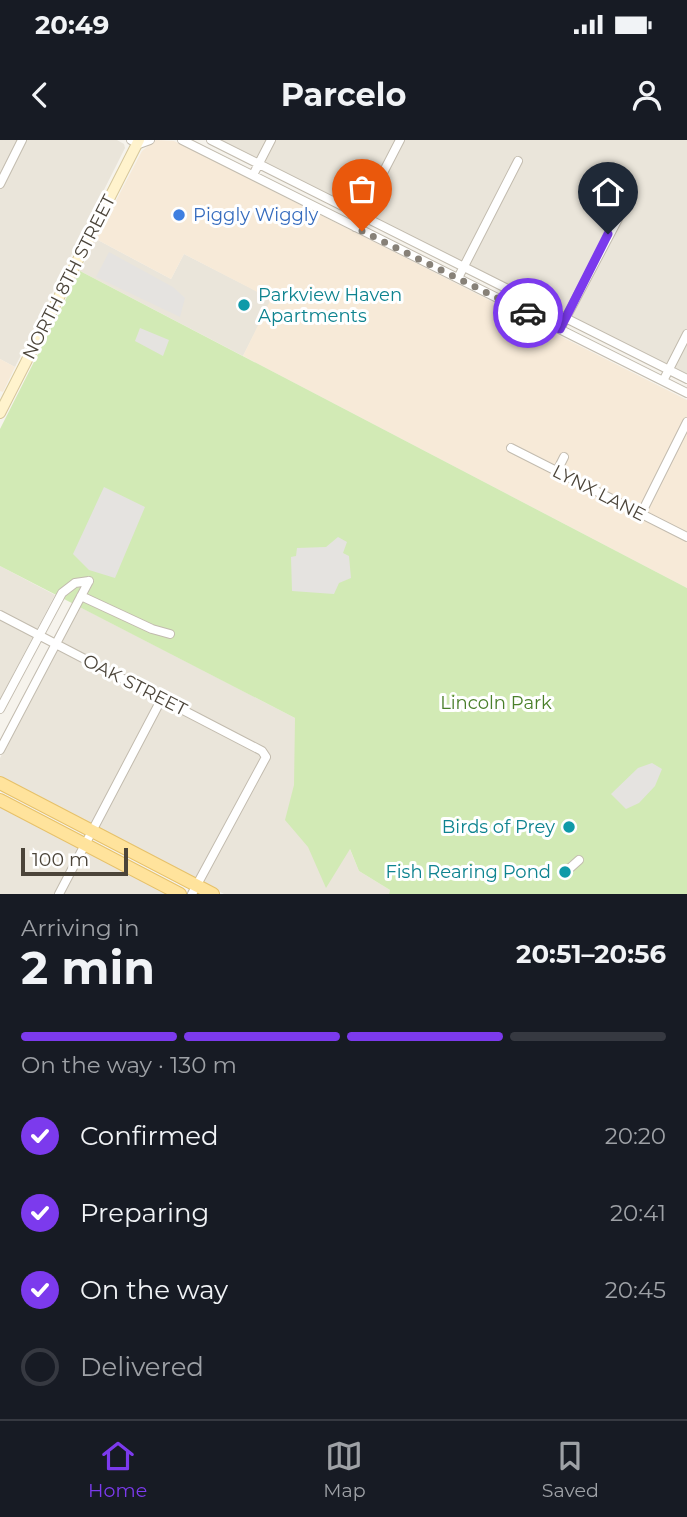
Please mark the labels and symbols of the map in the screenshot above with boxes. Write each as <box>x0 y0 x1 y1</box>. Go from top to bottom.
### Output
pin <box>332 159 392 231</box>
pin <box>578 162 638 234</box>
street label: NORTH 8TH STREET <box>18 190 120 363</box>
place label: Piggly Wiggly <box>193 204 319 226</box>
marker: Piggly Wiggly <box>171 207 187 223</box>
courier <box>493 278 563 348</box>
place label: Parkview Haven Apartments <box>258 284 402 327</box>
marker: Parkview Haven Apartments <box>236 297 252 313</box>
street label: LYNX LANE <box>549 460 649 526</box>
street label: OAK STREET <box>79 649 191 721</box>
park label: Lincoln Park <box>440 692 552 714</box>
place label: Birds of Prey <box>442 816 555 838</box>
marker: Birds of Prey <box>561 819 577 835</box>
scale bar <box>21 845 128 877</box>
place label: Fish Rearing Pond <box>385 861 551 883</box>
marker: Fish Rearing Pond <box>557 864 573 880</box>

